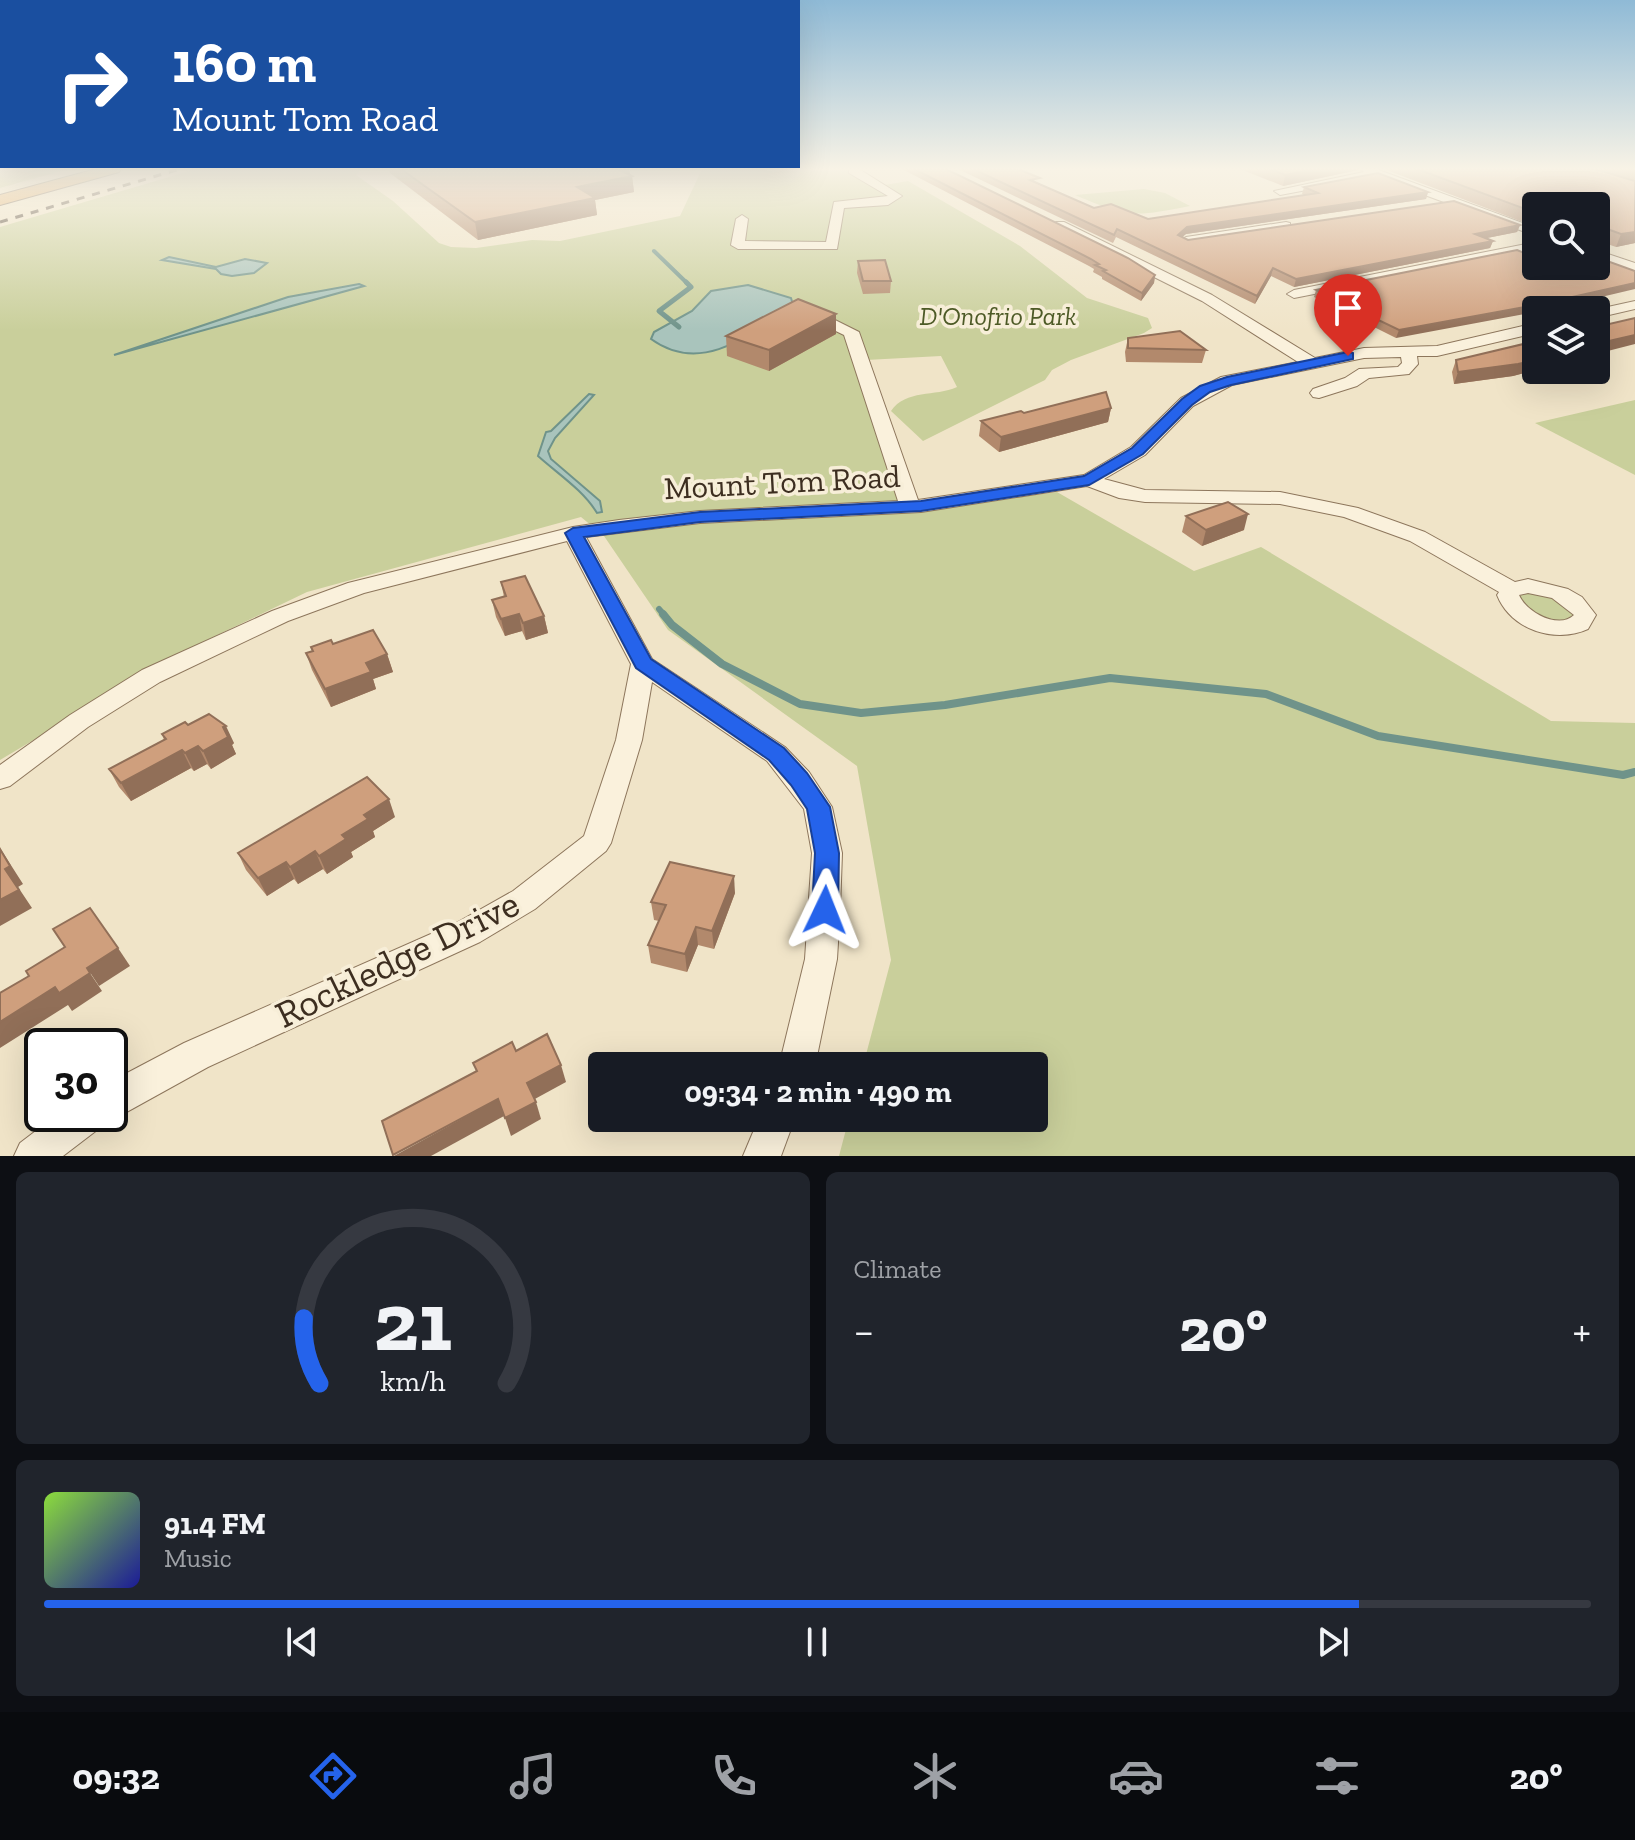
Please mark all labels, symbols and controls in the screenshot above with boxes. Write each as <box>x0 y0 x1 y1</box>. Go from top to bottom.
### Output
text: 160 m <box>172 29 316 96</box>
icon: right <box>40 32 144 136</box>
text: Mount Tom Road <box>172 97 438 140</box>
map controls <box>1522 192 1610 384</box>
button: search <box>1522 192 1610 280</box>
pin <box>1314 274 1382 356</box>
icon: arrive <box>1326 286 1370 330</box>
button: layers <box>1522 296 1610 384</box>
park label: D'Onofrio Park <box>920 300 1076 332</box>
street label: Mount Tom Road <box>663 457 902 507</box>
position arrow <box>783 868 867 952</box>
street label: Rockledge Drive <box>268 880 526 1038</box>
speed limit sign: 30 <box>24 1028 128 1132</box>
text: 09:34 · 2 min · 490 m <box>684 1074 952 1110</box>
text: Climate <box>854 1253 941 1285</box>
text: 21 <box>374 1271 452 1371</box>
text: 20° <box>1179 1294 1268 1366</box>
text: − <box>854 1304 874 1357</box>
text: + <box>1572 1304 1591 1357</box>
text: km/h <box>380 1364 445 1398</box>
text: 91.4 FM <box>164 1506 266 1542</box>
text: Music <box>164 1542 232 1574</box>
icon: previous <box>280 1620 324 1664</box>
icon: pause <box>795 1620 839 1664</box>
icon: next <box>1311 1620 1355 1664</box>
icon: directions <box>305 1748 361 1804</box>
icon: music <box>505 1748 561 1804</box>
icon: phone <box>706 1748 762 1804</box>
icon: climate <box>907 1748 963 1804</box>
icon: car <box>1108 1748 1164 1804</box>
icon: filters <box>1309 1748 1365 1804</box>
text: 09:32 <box>72 1755 160 1798</box>
text: 20° <box>1509 1755 1563 1798</box>

